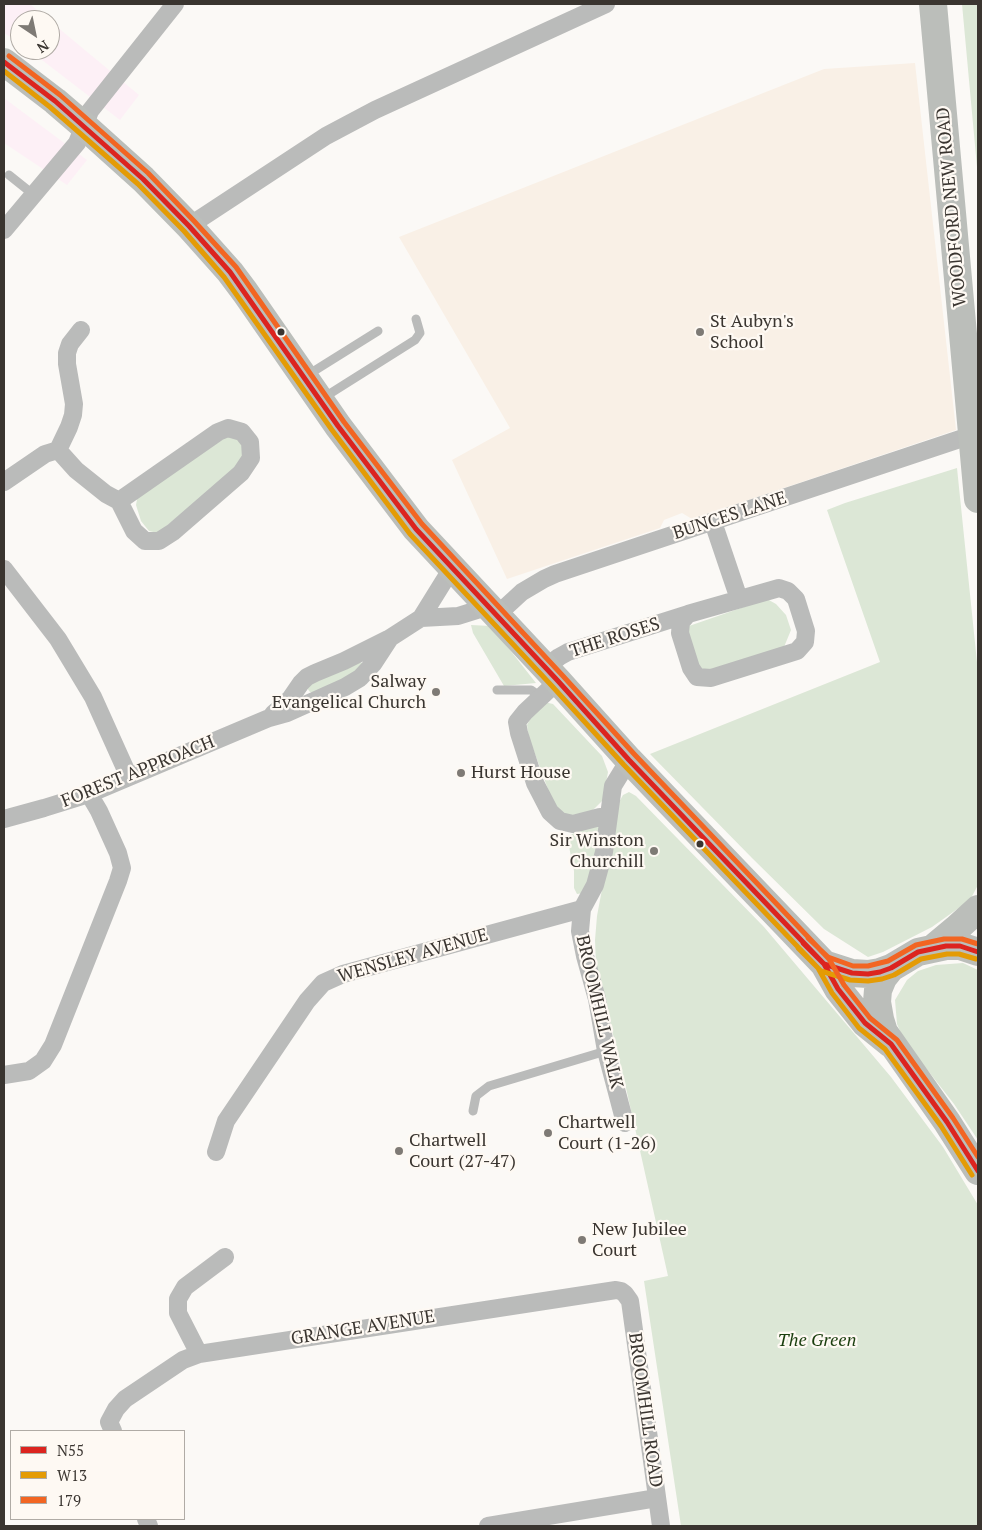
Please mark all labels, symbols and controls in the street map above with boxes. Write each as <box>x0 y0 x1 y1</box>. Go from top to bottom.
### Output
north arrow <box>10 10 60 60</box>
text: N <box>33 36 53 58</box>
street label: WOODFORD NEW ROAD <box>933 106 971 308</box>
place label: St Aubyn's School <box>710 311 794 354</box>
marker: St Aubyn's School <box>694 326 706 338</box>
unlabelled marker <box>276 327 286 337</box>
street label: BUNCES LANE <box>670 487 790 545</box>
street label: THE ROSES <box>567 613 663 663</box>
place label: Salway Evangelical Church <box>272 671 426 714</box>
marker: Salway Evangelical Church <box>430 686 442 698</box>
street label: FOREST APPROACH <box>58 731 218 813</box>
place label: Hurst House <box>471 762 570 784</box>
marker: Hurst House <box>455 767 467 779</box>
place label: Sir Winston Churchill <box>550 830 644 872</box>
unlabelled marker <box>695 839 705 849</box>
marker: Sir Winston Churchill <box>648 845 660 857</box>
street label: WENSLEY AVENUE <box>335 924 491 988</box>
street label: BROOMHILL WALK <box>571 933 627 1091</box>
place label: Chartwell Court (1-26) <box>558 1112 656 1154</box>
marker: Chartwell Court (1-26) <box>542 1127 554 1139</box>
place label: Chartwell Court (27-47) <box>409 1130 516 1172</box>
marker: Chartwell Court (27-47) <box>393 1145 405 1157</box>
place label: New Jubilee Court <box>592 1219 687 1262</box>
marker: New Jubilee Court <box>576 1234 588 1246</box>
street label: GRANGE AVENUE <box>289 1306 437 1350</box>
park label: The Green <box>778 1330 856 1352</box>
street label: BROOMHILL ROAD <box>623 1331 667 1489</box>
legend <box>10 1430 185 1520</box>
text: N55 <box>57 1440 84 1460</box>
text: W13 <box>57 1465 87 1485</box>
text: 179 <box>57 1490 81 1510</box>

